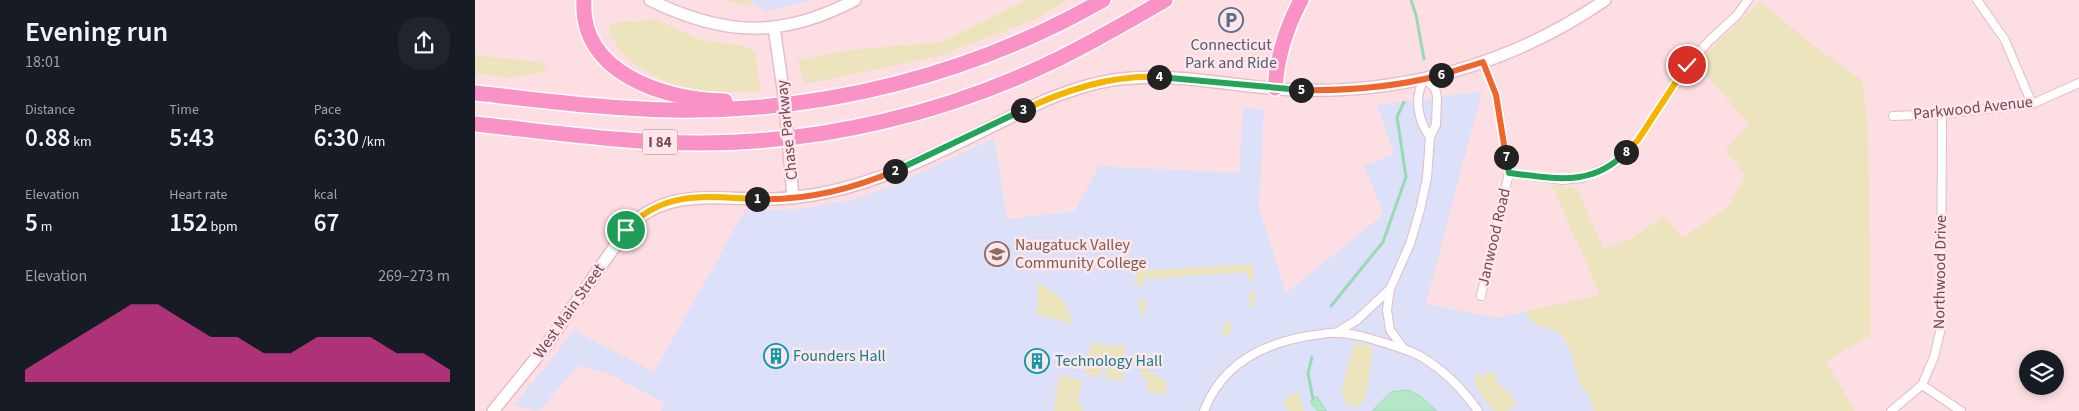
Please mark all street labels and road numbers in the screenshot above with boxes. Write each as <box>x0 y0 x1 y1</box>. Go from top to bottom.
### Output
street label: Chase Parkway <box>771 78 803 181</box>
street label: Parkwood Avenue <box>1912 91 2034 125</box>
road number: I 84 <box>643 130 677 154</box>
street label: Janwood Road <box>1472 186 1516 288</box>
street label: Northwood Drive <box>1928 215 1952 329</box>
street label: West Main Street <box>528 259 610 363</box>

